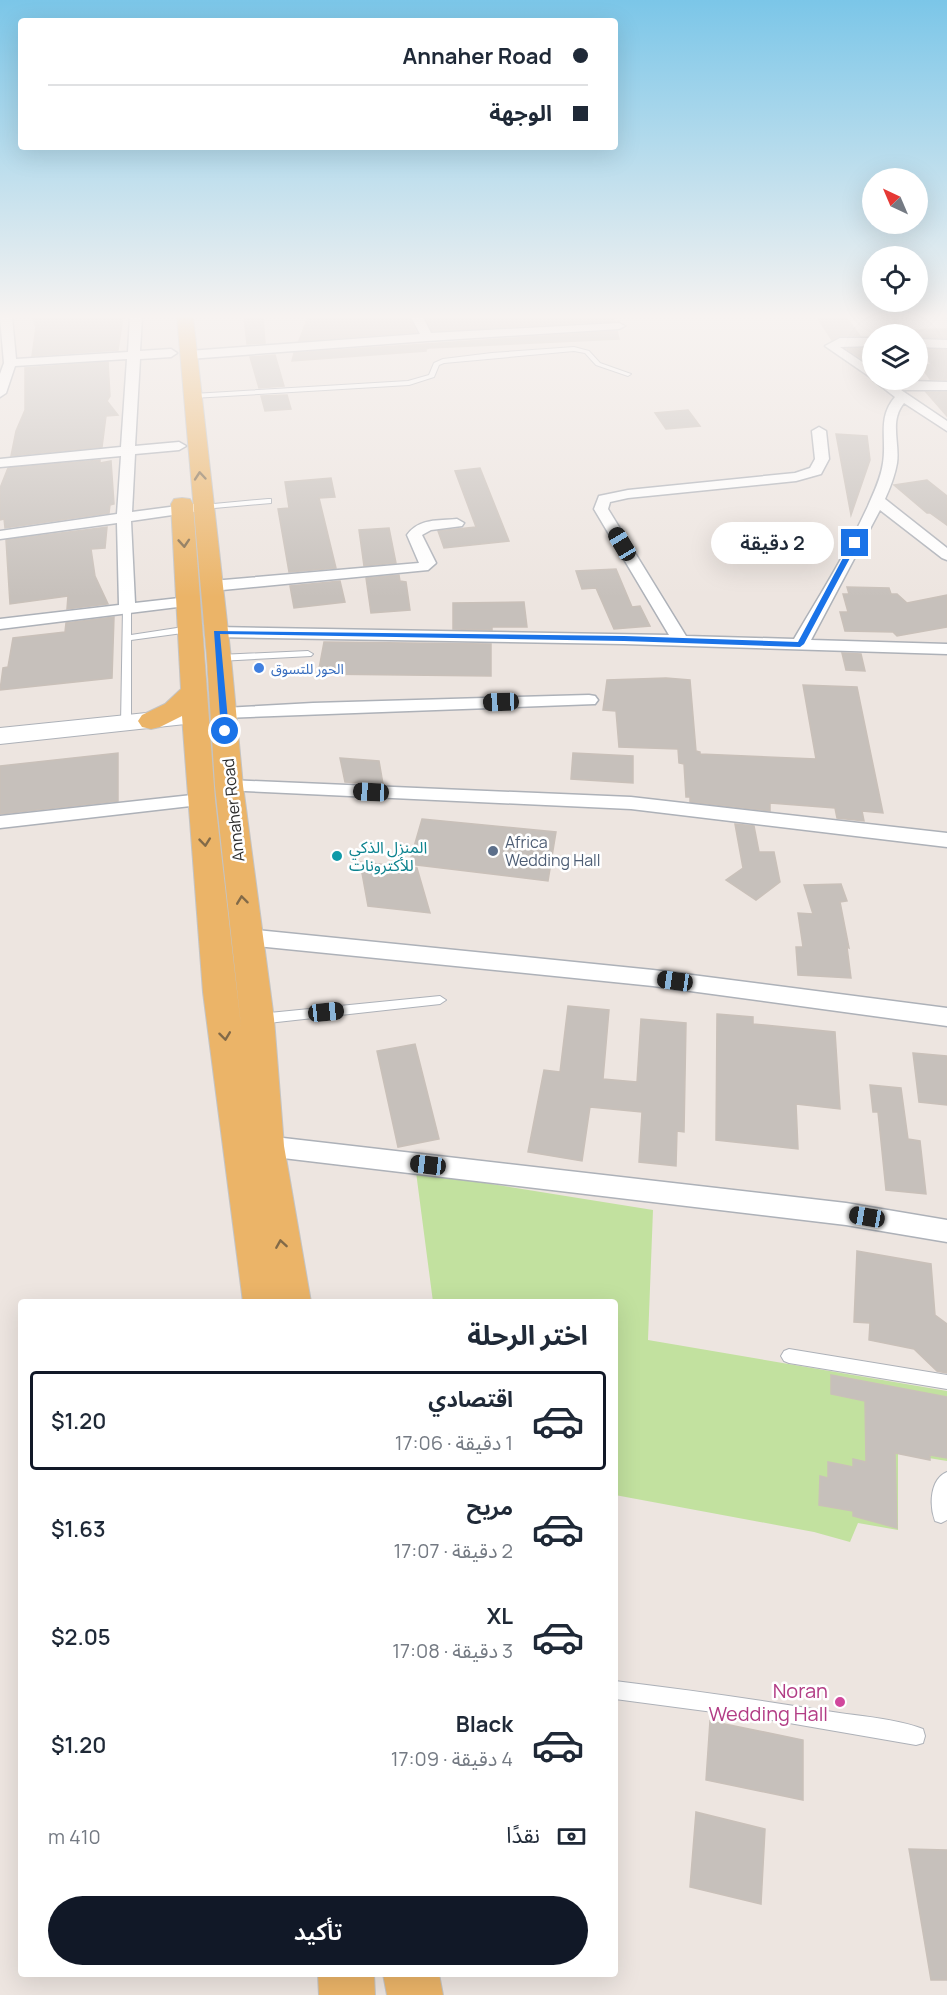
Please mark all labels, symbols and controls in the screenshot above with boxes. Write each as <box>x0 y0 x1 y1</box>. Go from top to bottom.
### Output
text: Annaher Road <box>403 41 552 71</box>
text: الوجهة <box>489 98 552 128</box>
north arrow <box>862 168 928 234</box>
map controls <box>862 168 928 390</box>
button: locate <box>862 246 928 312</box>
button: layers <box>862 324 928 390</box>
one-way arrow <box>194 472 207 481</box>
callout: 2 دقيقة <box>711 522 834 564</box>
car <box>605 524 639 564</box>
text: 2 دقيقة <box>740 529 805 556</box>
route end <box>841 529 868 556</box>
one-way arrow <box>178 539 191 548</box>
place label: الحور للتسوق <box>271 659 344 678</box>
marker: الحور للتسوق <box>252 661 266 675</box>
car <box>483 692 519 712</box>
route start <box>211 717 238 744</box>
street label: Annaher Road <box>217 757 249 863</box>
car <box>353 782 389 802</box>
place label: Africa Wedding Hall <box>505 831 601 871</box>
place label: المنزل الذكي للأكترونات <box>349 836 427 876</box>
one-way arrow <box>198 838 211 847</box>
marker: Africa Wedding Hall <box>486 844 500 858</box>
marker: المنزل الذكي للأكترونات <box>330 849 344 863</box>
one-way arrow <box>237 895 249 905</box>
car <box>656 970 694 992</box>
car <box>307 1001 345 1023</box>
one-way arrow <box>218 1032 231 1041</box>
car <box>409 1154 447 1176</box>
car <box>848 1205 886 1229</box>
one-way arrow <box>276 1240 288 1249</box>
text: اختر الرحلة <box>467 1316 588 1353</box>
text: اقتصادي <box>428 1384 513 1414</box>
icon: car <box>531 1394 585 1448</box>
text: $1.20 <box>51 1406 106 1436</box>
text: 1 دقيقة · 17:06 <box>395 1429 513 1456</box>
text: مريح <box>467 1492 513 1522</box>
icon: car <box>531 1502 585 1556</box>
text: $1.63 <box>51 1514 106 1544</box>
text: 2 دقيقة · 17:07 <box>393 1537 513 1564</box>
text: XL <box>487 1601 513 1631</box>
icon: car <box>531 1610 585 1664</box>
text: $2.05 <box>51 1622 111 1652</box>
text: 3 دقيقة · 17:08 <box>392 1637 513 1664</box>
place label: Noran Wedding Hall <box>709 1677 828 1727</box>
marker: Noran Wedding Hall <box>833 1695 847 1709</box>
text: Black <box>456 1709 513 1739</box>
icon: car <box>531 1718 585 1772</box>
text: $1.20 <box>51 1730 106 1760</box>
text: 4 دقيقة · 17:09 <box>391 1745 513 1772</box>
text: نقدًا <box>506 1820 540 1850</box>
icon: cash <box>555 1820 588 1853</box>
text: 410 m <box>48 1823 101 1850</box>
button: تأكيد <box>48 1896 588 1965</box>

